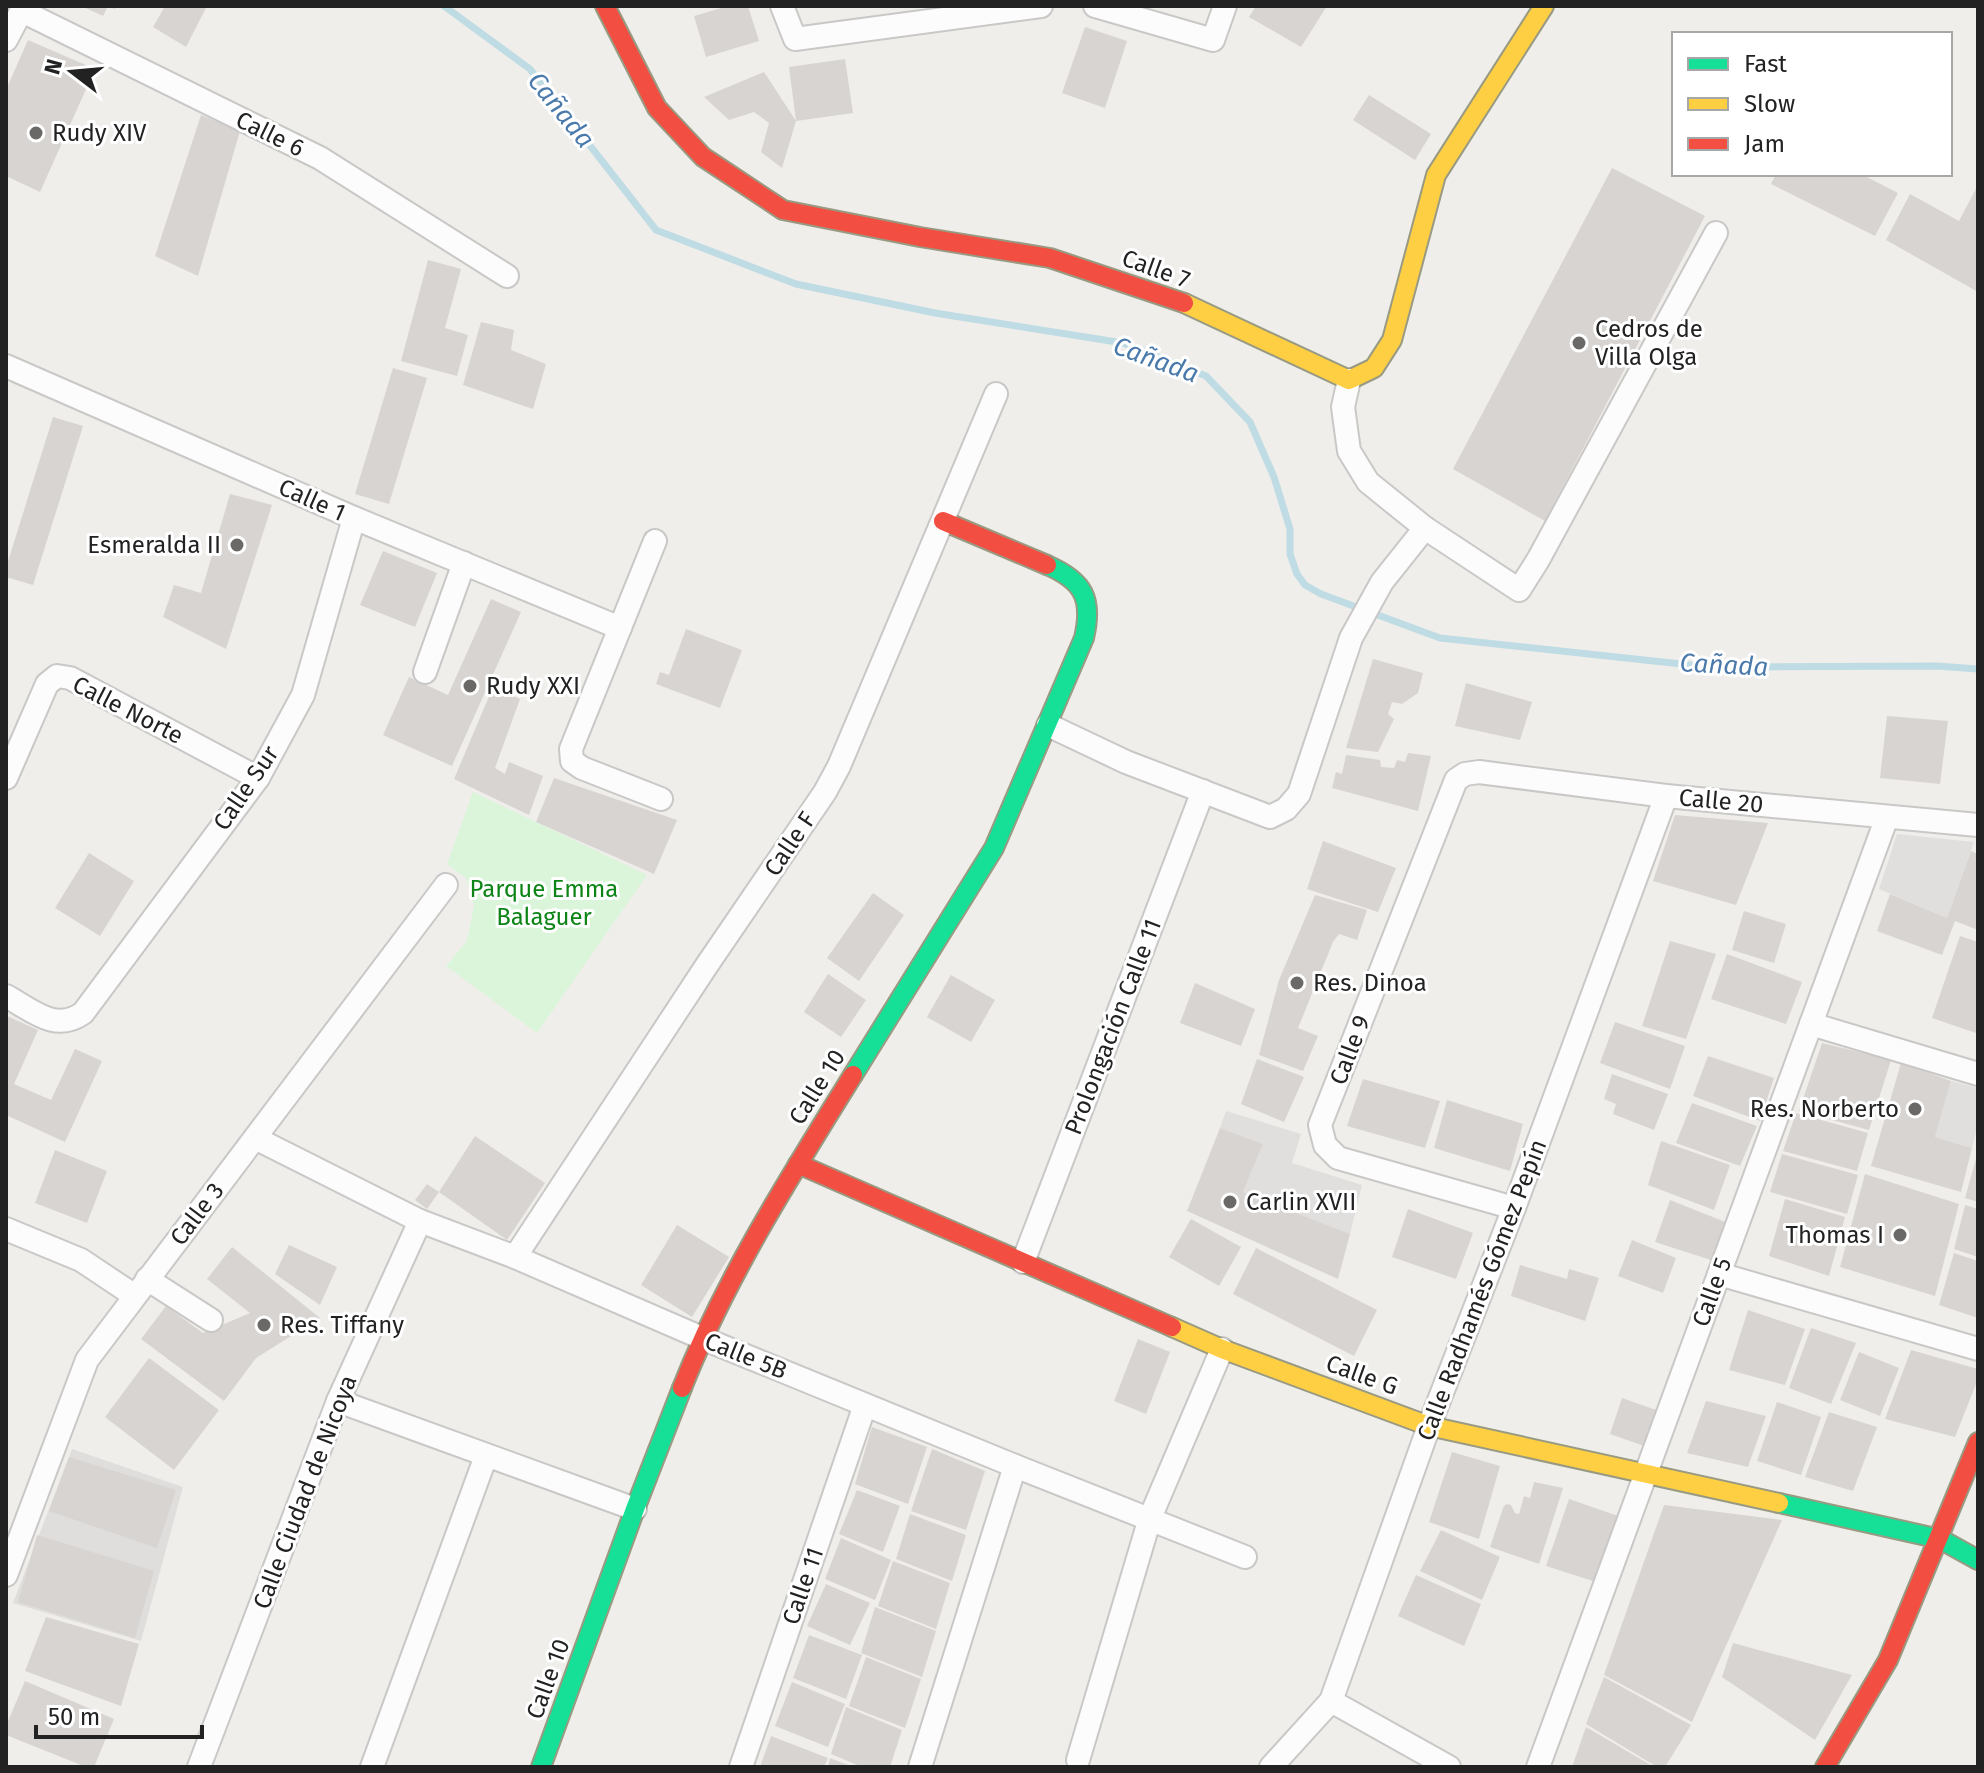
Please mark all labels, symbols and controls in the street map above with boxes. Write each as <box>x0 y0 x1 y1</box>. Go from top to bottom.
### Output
north arrow <box>32 32 112 112</box>
legend <box>1672 32 1952 176</box>
text: Fast <box>1744 50 1787 78</box>
text: N <box>38 56 68 77</box>
water label: Cañada <box>521 66 601 154</box>
text: Slow <box>1744 90 1795 118</box>
street label: Calle 6 <box>231 106 309 162</box>
place label: Rudy XIV <box>52 119 147 147</box>
marker: Rudy XIV <box>27 124 45 142</box>
text: Jam <box>1744 130 1785 158</box>
street label: Calle 7 <box>1118 244 1194 294</box>
place label: Cedros de Villa Olga <box>1595 315 1703 371</box>
water label: Cañada <box>1109 330 1203 390</box>
marker: Cedros de Villa Olga <box>1570 334 1588 352</box>
street label: Calle 1 <box>274 473 350 527</box>
place label: Esmeralda II <box>87 531 221 559</box>
marker: Esmeralda II <box>228 536 246 554</box>
water label: Cañada <box>1679 647 1769 683</box>
street label: Calle Norte <box>68 670 188 750</box>
place label: Rudy XXI <box>486 672 580 700</box>
marker: Rudy XXI <box>461 677 479 695</box>
street label: Calle Sur <box>208 740 285 836</box>
street label: Calle 20 <box>1678 783 1764 819</box>
street label: Calle F <box>758 806 822 881</box>
park label: Parque Emma Balaguer <box>470 875 618 931</box>
street label: Prolongación Calle 11 <box>1059 915 1167 1139</box>
place label: Res. Dinoa <box>1313 969 1427 997</box>
marker: Res. Dinoa <box>1288 974 1306 992</box>
street label: Calle 9 <box>1324 1011 1376 1089</box>
street label: Calle 10 <box>783 1044 851 1130</box>
place label: Res. Norberto <box>1750 1095 1899 1123</box>
marker: Res. Norberto <box>1906 1100 1924 1118</box>
street label: Calle Radhamés Gómez Pepín <box>1412 1135 1552 1445</box>
street label: Calle 3 <box>164 1177 230 1251</box>
place label: Carlin XVII <box>1246 1188 1356 1216</box>
marker: Carlin XVII <box>1221 1193 1239 1211</box>
place label: Thomas I <box>1785 1221 1884 1249</box>
marker: Thomas I <box>1891 1226 1909 1244</box>
street label: Calle 5 <box>1687 1254 1737 1330</box>
place label: Res. Tiffany <box>280 1311 404 1339</box>
marker: Res. Tiffany <box>255 1316 273 1334</box>
street label: Calle 5B <box>701 1327 791 1385</box>
street label: Calle G <box>1322 1349 1402 1401</box>
street label: Calle Ciudad de Nicoya <box>247 1371 363 1613</box>
street label: Calle 11 <box>777 1544 829 1628</box>
street label: Calle 10 <box>521 1635 575 1723</box>
scale bar <box>36 1689 202 1739</box>
text: 50 m <box>48 1703 100 1731</box>

